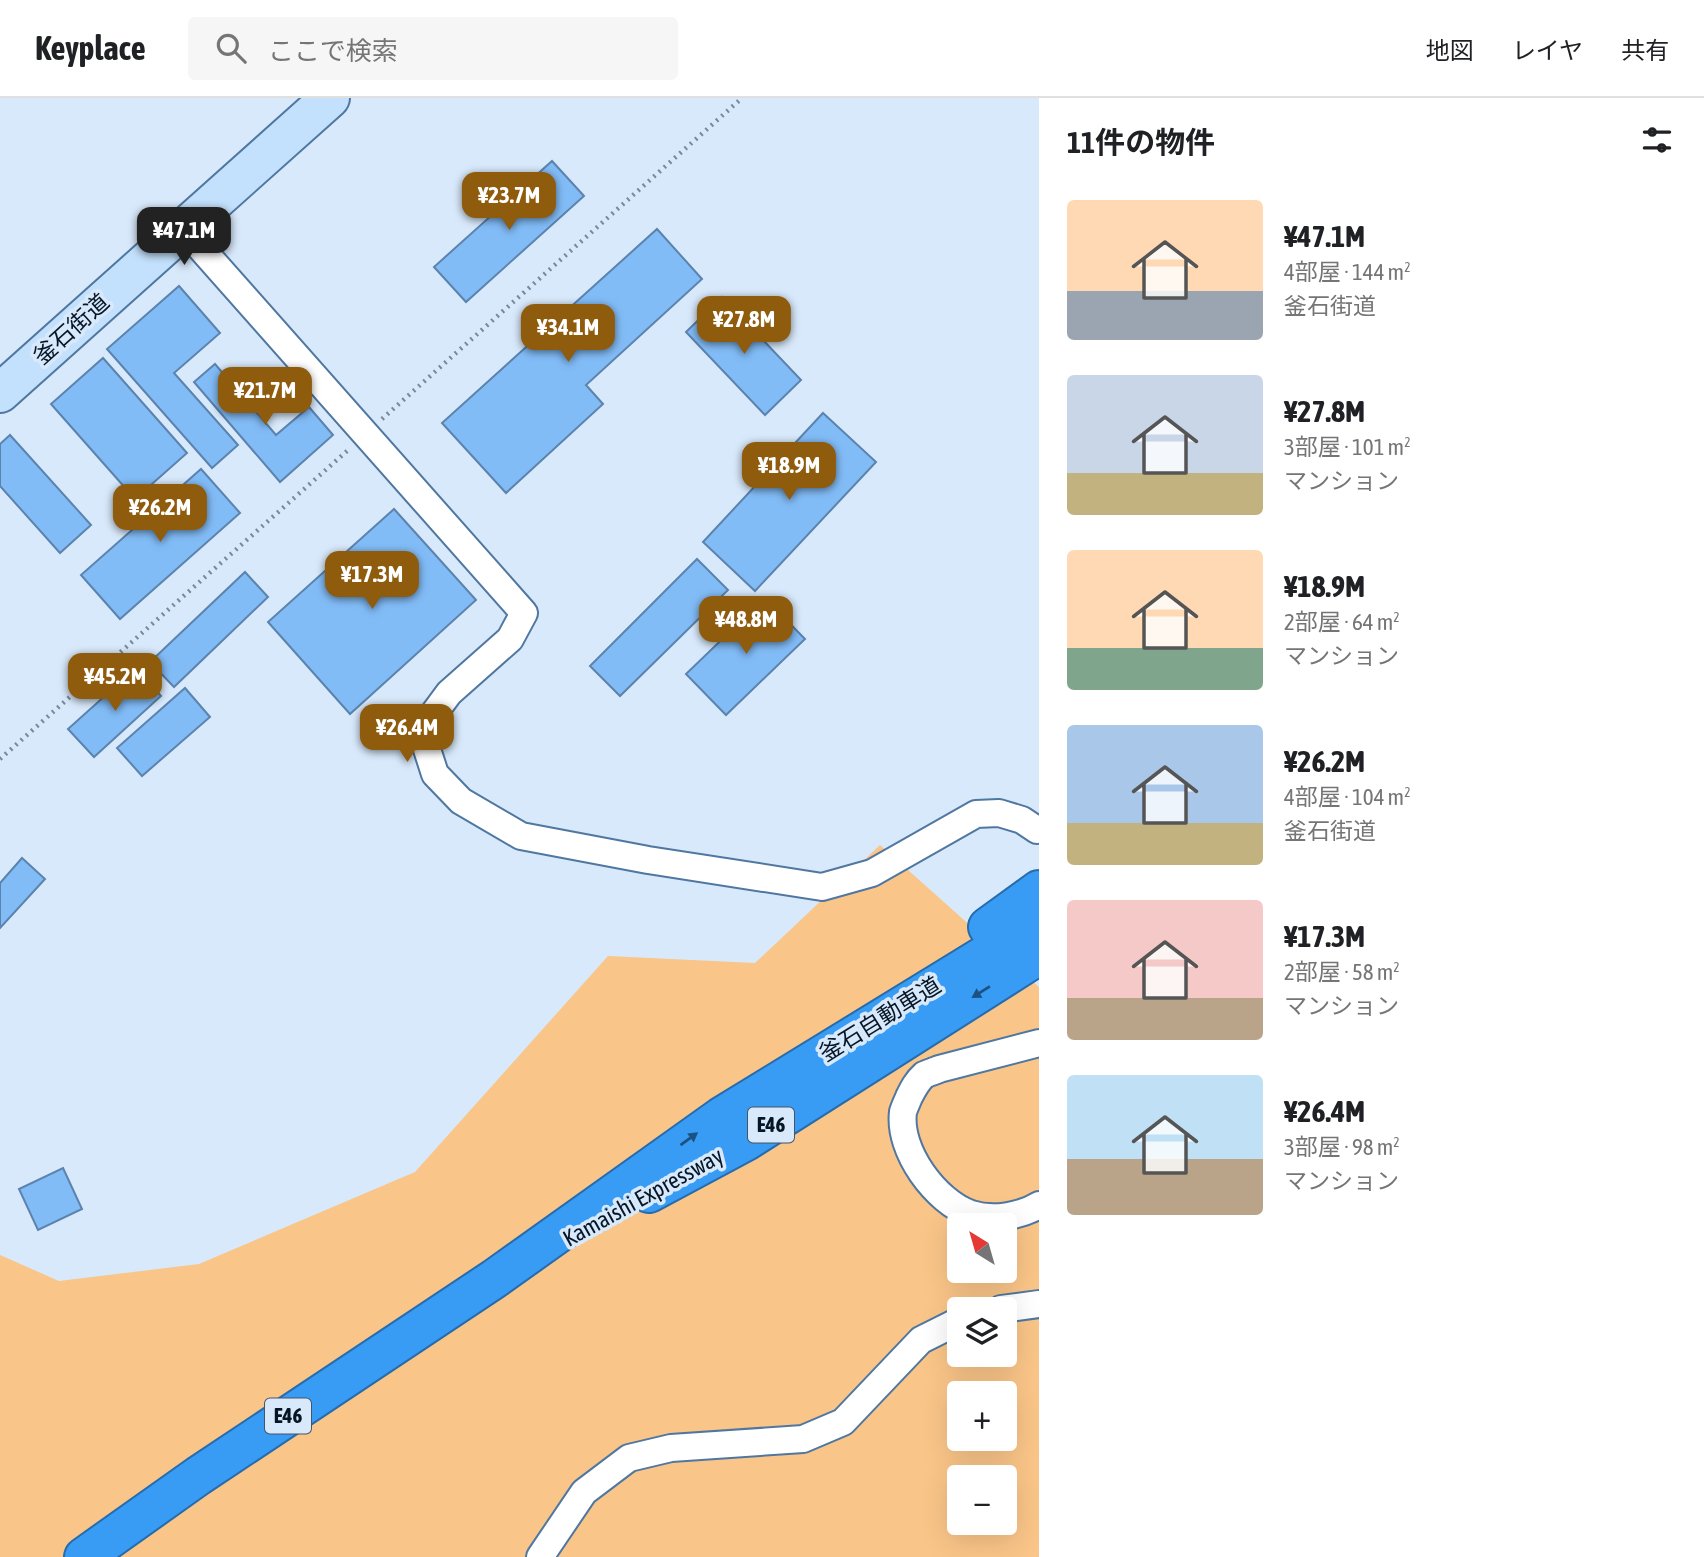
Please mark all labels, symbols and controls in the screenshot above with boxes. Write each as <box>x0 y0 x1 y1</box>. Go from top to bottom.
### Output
search box <box>188 17 678 80</box>
text: Keyplace <box>35 29 146 67</box>
icon: search <box>212 29 250 67</box>
text: ここで検索 <box>268 36 398 66</box>
text: 地図 <box>1426 37 1474 64</box>
text: レイヤ <box>1512 37 1583 64</box>
text: 共有 <box>1621 37 1669 64</box>
icon: filters <box>1638 121 1676 159</box>
text: 11件の物件 <box>1067 125 1215 159</box>
pin: ¥23.7M <box>452 172 566 232</box>
text: ¥23.7M <box>478 182 540 208</box>
pin: ¥47.1M <box>127 208 241 267</box>
text: ¥47.1M <box>153 217 215 243</box>
text: ¥47.1M <box>1284 219 1365 253</box>
icon: home <box>1123 228 1207 312</box>
text: 4部屋 · 144 m² <box>1284 259 1411 285</box>
street label: 釜石街道 <box>28 289 114 369</box>
text: 釜石街道 <box>1284 293 1376 319</box>
pin: ¥27.8M <box>687 296 801 356</box>
pin: ¥34.1M <box>511 304 625 364</box>
text: ¥27.8M <box>713 306 775 332</box>
text: ¥34.1M <box>537 314 599 340</box>
pin: ¥21.7M <box>208 368 322 427</box>
text: ¥21.7M <box>234 377 296 403</box>
text: ¥27.8M <box>1284 394 1365 428</box>
icon: home <box>1123 403 1207 487</box>
text: 3部屋 · 101 m² <box>1284 434 1411 460</box>
pin: ¥18.9M <box>732 442 846 502</box>
text: ¥18.9M <box>758 452 820 478</box>
text: マンション <box>1284 468 1399 494</box>
pin: ¥26.2M <box>103 484 217 544</box>
text: ¥26.2M <box>129 494 191 520</box>
pin: ¥17.3M <box>315 552 429 611</box>
text: ¥17.3M <box>341 561 403 587</box>
text: ¥18.9M <box>1284 569 1365 603</box>
icon: home <box>1123 578 1207 662</box>
pin: ¥48.8M <box>689 596 803 656</box>
text: ¥48.8M <box>715 606 777 632</box>
text: 2部屋 · 64 m² <box>1284 609 1400 635</box>
text: マンション <box>1284 643 1399 669</box>
pin: ¥45.2M <box>58 654 172 713</box>
text: ¥45.2M <box>84 663 146 689</box>
pin: ¥26.4M <box>350 704 464 764</box>
text: ¥26.4M <box>376 714 438 740</box>
text: ¥26.2M <box>1284 744 1365 778</box>
icon: home <box>1123 753 1207 837</box>
text: 4部屋 · 104 m² <box>1284 784 1411 810</box>
text: 釜石街道 <box>1284 818 1376 844</box>
text: ¥17.3M <box>1284 919 1365 953</box>
icon: home <box>1123 928 1207 1012</box>
text: 2部屋 · 58 m² <box>1284 959 1400 985</box>
street label: 釜石自動車道 <box>815 971 945 1067</box>
one-way arrow <box>972 985 991 998</box>
text: マンション <box>1284 993 1399 1019</box>
text: ¥26.4M <box>1284 1094 1365 1128</box>
icon: home <box>1123 1103 1207 1187</box>
road number: E46 <box>748 1108 794 1142</box>
one-way arrow <box>680 1133 698 1147</box>
text: 3部屋 · 98 m² <box>1284 1134 1400 1160</box>
street label: Kamaishi Expressway <box>558 1142 728 1252</box>
text: マンション <box>1284 1168 1399 1194</box>
north arrow <box>947 1213 1017 1283</box>
map controls <box>947 1213 1017 1535</box>
button: layers <box>947 1297 1017 1367</box>
button: + <box>947 1381 1017 1451</box>
road number: E46 <box>265 1398 311 1434</box>
button: − <box>947 1465 1017 1535</box>

